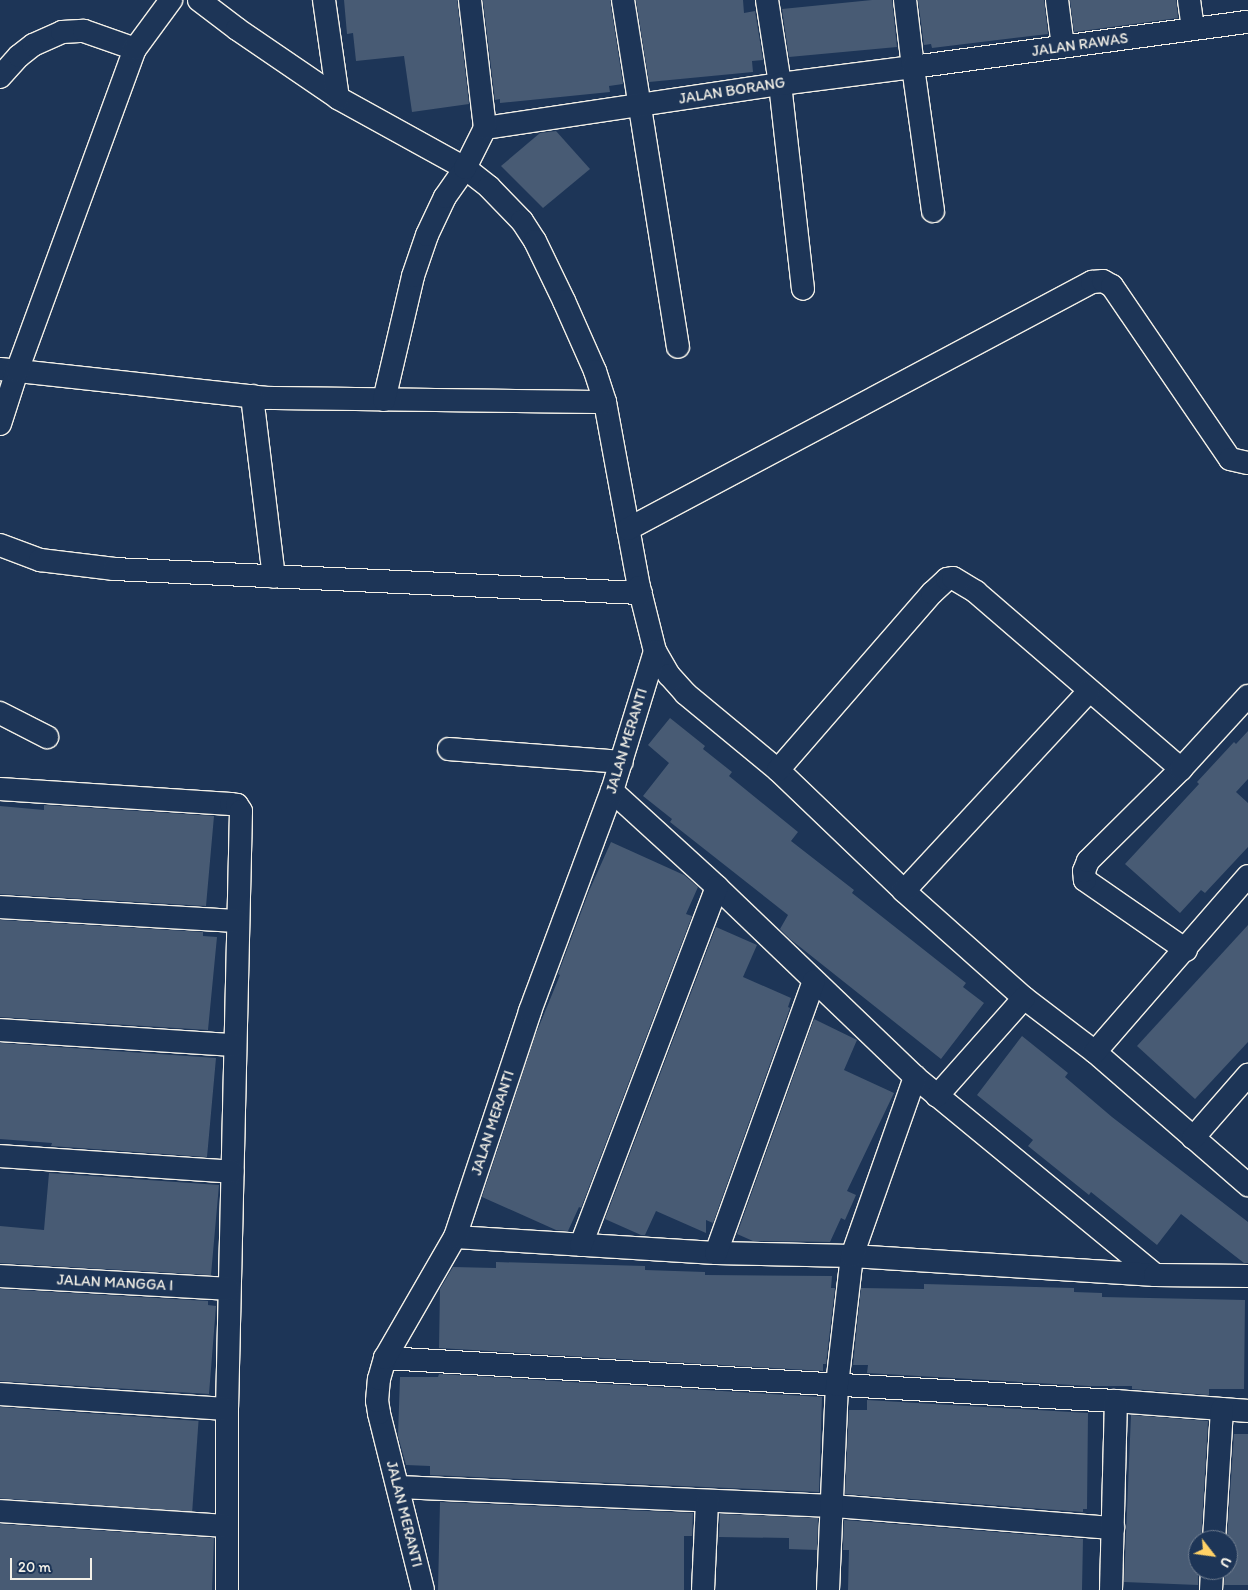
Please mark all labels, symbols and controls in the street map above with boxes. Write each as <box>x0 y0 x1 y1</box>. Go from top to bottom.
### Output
street label: JALAN RAWAS <box>1031 29 1129 61</box>
street label: JALAN BORANG <box>678 74 786 108</box>
street label: JALAN MERANTI <box>602 686 652 796</box>
street label: JALAN MERANTI <box>467 1068 519 1178</box>
street label: JALAN MANGGA I <box>56 1271 174 1295</box>
street label: JALAN MERANTI <box>382 1458 426 1570</box>
north arrow <box>1188 1530 1238 1580</box>
scale bar <box>12 1548 95 1580</box>
text: U <box>1216 1554 1235 1571</box>
text: 20 m <box>18 1558 51 1576</box>

